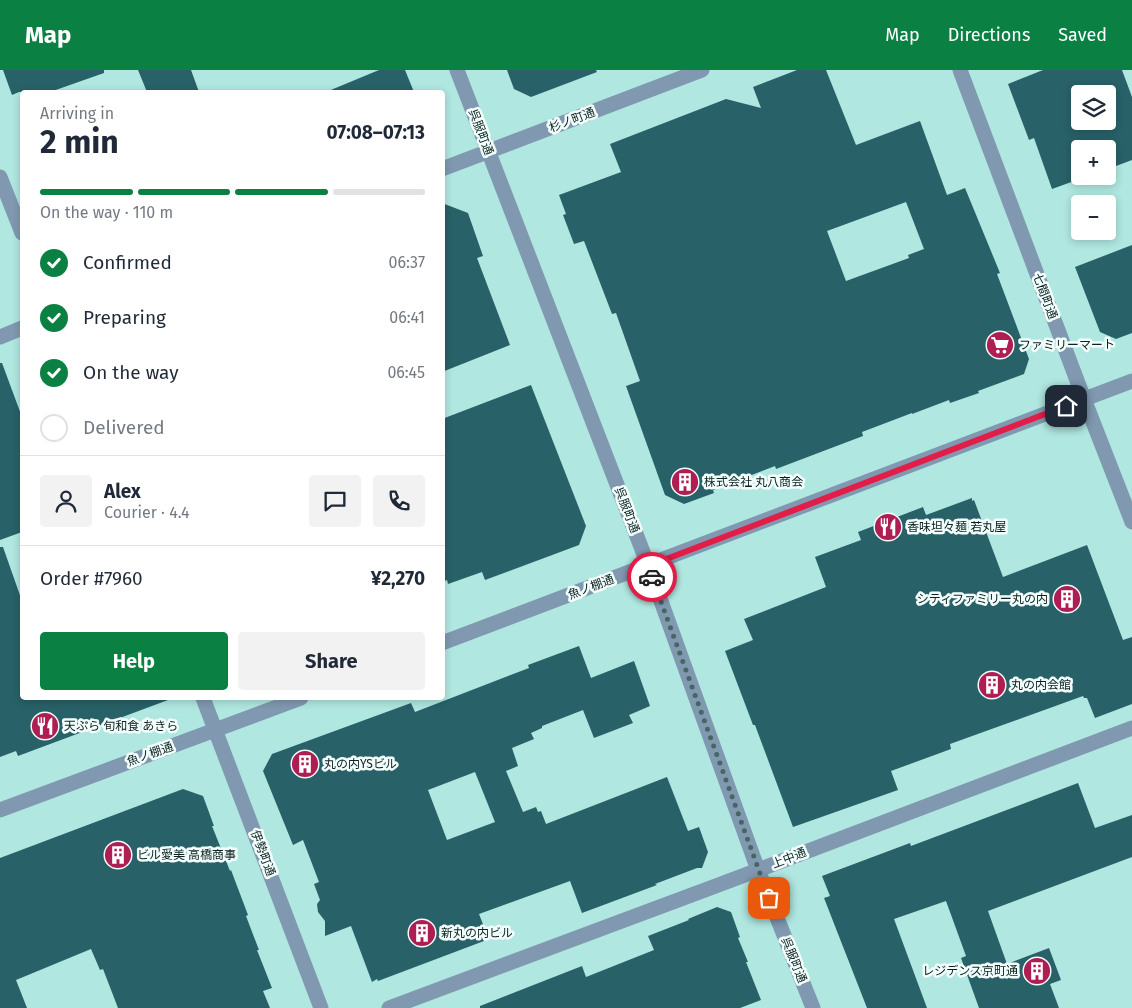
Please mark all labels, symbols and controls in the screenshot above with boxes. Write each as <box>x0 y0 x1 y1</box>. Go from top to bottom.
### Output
text: Map <box>25 21 71 49</box>
text: Map <box>885 24 920 46</box>
text: Directions <box>948 24 1030 46</box>
text: Saved <box>1058 24 1107 46</box>
map controls <box>1071 85 1116 240</box>
button: layers <box>1071 85 1116 130</box>
text: Arriving in <box>40 104 114 123</box>
street label: 杉ノ町通 <box>547 105 597 135</box>
street label: 呉服町通 <box>466 107 496 157</box>
text: 07:08–07:13 <box>327 121 425 144</box>
text: 2 min <box>40 123 119 161</box>
button: + <box>1071 140 1116 185</box>
button: − <box>1071 195 1116 240</box>
text: On the way · 110 m <box>40 203 173 222</box>
icon: check <box>40 249 68 277</box>
text: Confirmed <box>83 251 172 274</box>
text: 06:37 <box>389 253 425 272</box>
street label: 七間町通 <box>1030 271 1060 321</box>
icon: check <box>40 304 68 332</box>
text: Preparing <box>83 306 166 329</box>
text: 06:41 <box>389 308 425 327</box>
supermarket icon: ファミリーマート <box>985 330 1015 360</box>
place label: ファミリーマート <box>1019 338 1115 352</box>
icon: check <box>40 359 68 387</box>
text: On the way <box>83 361 179 384</box>
text: 06:45 <box>387 363 425 382</box>
pin <box>1045 385 1087 427</box>
icon: home <box>1052 392 1080 420</box>
text: Delivered <box>83 416 165 439</box>
building icon: 株式会社 丸八商会 <box>670 467 700 497</box>
button: person <box>40 475 92 527</box>
button: chat <box>309 475 361 527</box>
button: phone <box>373 475 425 527</box>
place label: 株式会社 丸八商会 <box>704 475 803 489</box>
text: Alex <box>104 480 141 503</box>
street label: 呉服町通 <box>612 485 642 535</box>
text: Courier · 4.4 <box>104 503 190 522</box>
restaurant icon: 香味坦々麺 若丸屋 <box>873 512 903 542</box>
place label: 香味坦々麺 若丸屋 <box>907 520 1006 534</box>
courier <box>627 552 677 602</box>
icon: car <box>638 563 666 591</box>
text: Order #7960 <box>40 567 143 590</box>
text: ¥2,270 <box>371 567 425 590</box>
street label: 魚ノ棚通 <box>566 572 616 602</box>
building icon: シティファミリー丸の内 <box>1052 584 1082 614</box>
place label: シティファミリー丸の内 <box>917 592 1048 606</box>
button: Help <box>40 632 228 690</box>
button: Share <box>238 632 425 690</box>
building icon: 丸の内会館 <box>977 670 1007 700</box>
place label: 丸の内会館 <box>1011 678 1071 692</box>
restaurant icon: 天ぷら 旬和食 あきら <box>30 711 60 741</box>
place label: 天ぷら 旬和食 あきら <box>64 719 178 733</box>
street label: 魚ノ棚通 <box>125 739 175 769</box>
building icon: 丸の内YSビル <box>290 749 320 779</box>
place label: 丸の内YSビル <box>324 757 397 771</box>
street label: 伊勢町通 <box>248 828 278 878</box>
building icon: ビル愛美 高橋商事 <box>103 840 133 870</box>
street label: 上中通 <box>770 845 808 871</box>
place label: ビル愛美 高橋商事 <box>137 848 236 862</box>
pin <box>748 877 790 919</box>
icon: bag <box>755 884 783 912</box>
building icon: 新丸の内ビル <box>407 918 437 948</box>
place label: 新丸の内ビル <box>441 926 513 940</box>
street label: 呉服町通 <box>779 935 809 985</box>
building icon: レジデンス京町通 <box>1022 956 1052 986</box>
place label: レジデンス京町通 <box>922 964 1018 978</box>

